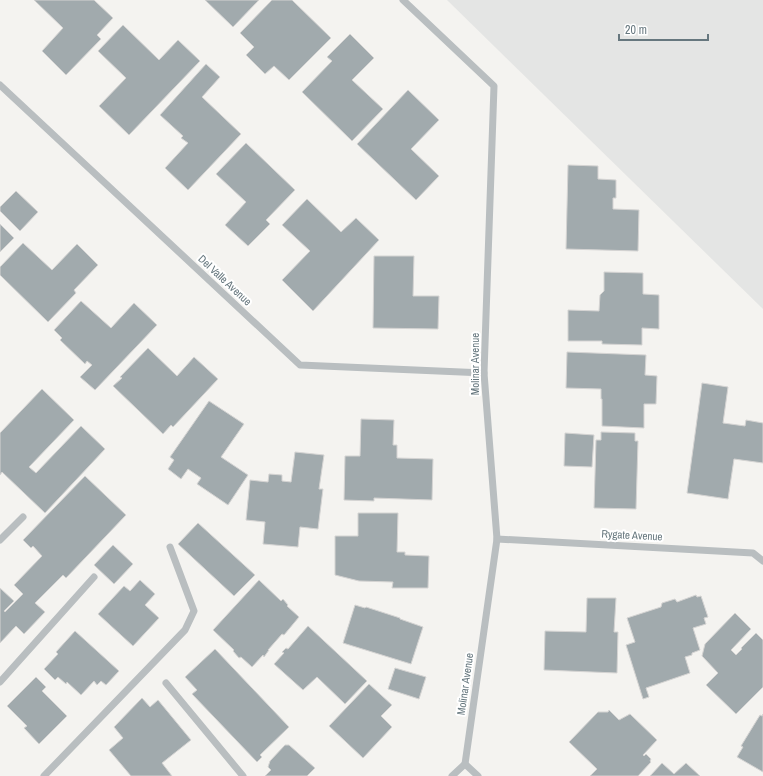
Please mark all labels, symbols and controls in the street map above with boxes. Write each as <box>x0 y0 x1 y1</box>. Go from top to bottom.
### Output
scale bar <box>619 16 708 42</box>
text: 20 m <box>625 22 647 38</box>
street label: Del Valle Avenue <box>195 252 255 308</box>
street label: Molinar Avenue <box>468 333 482 395</box>
street label: Rygate Avenue <box>601 526 663 544</box>
street label: Molinar Avenue <box>454 652 476 716</box>

